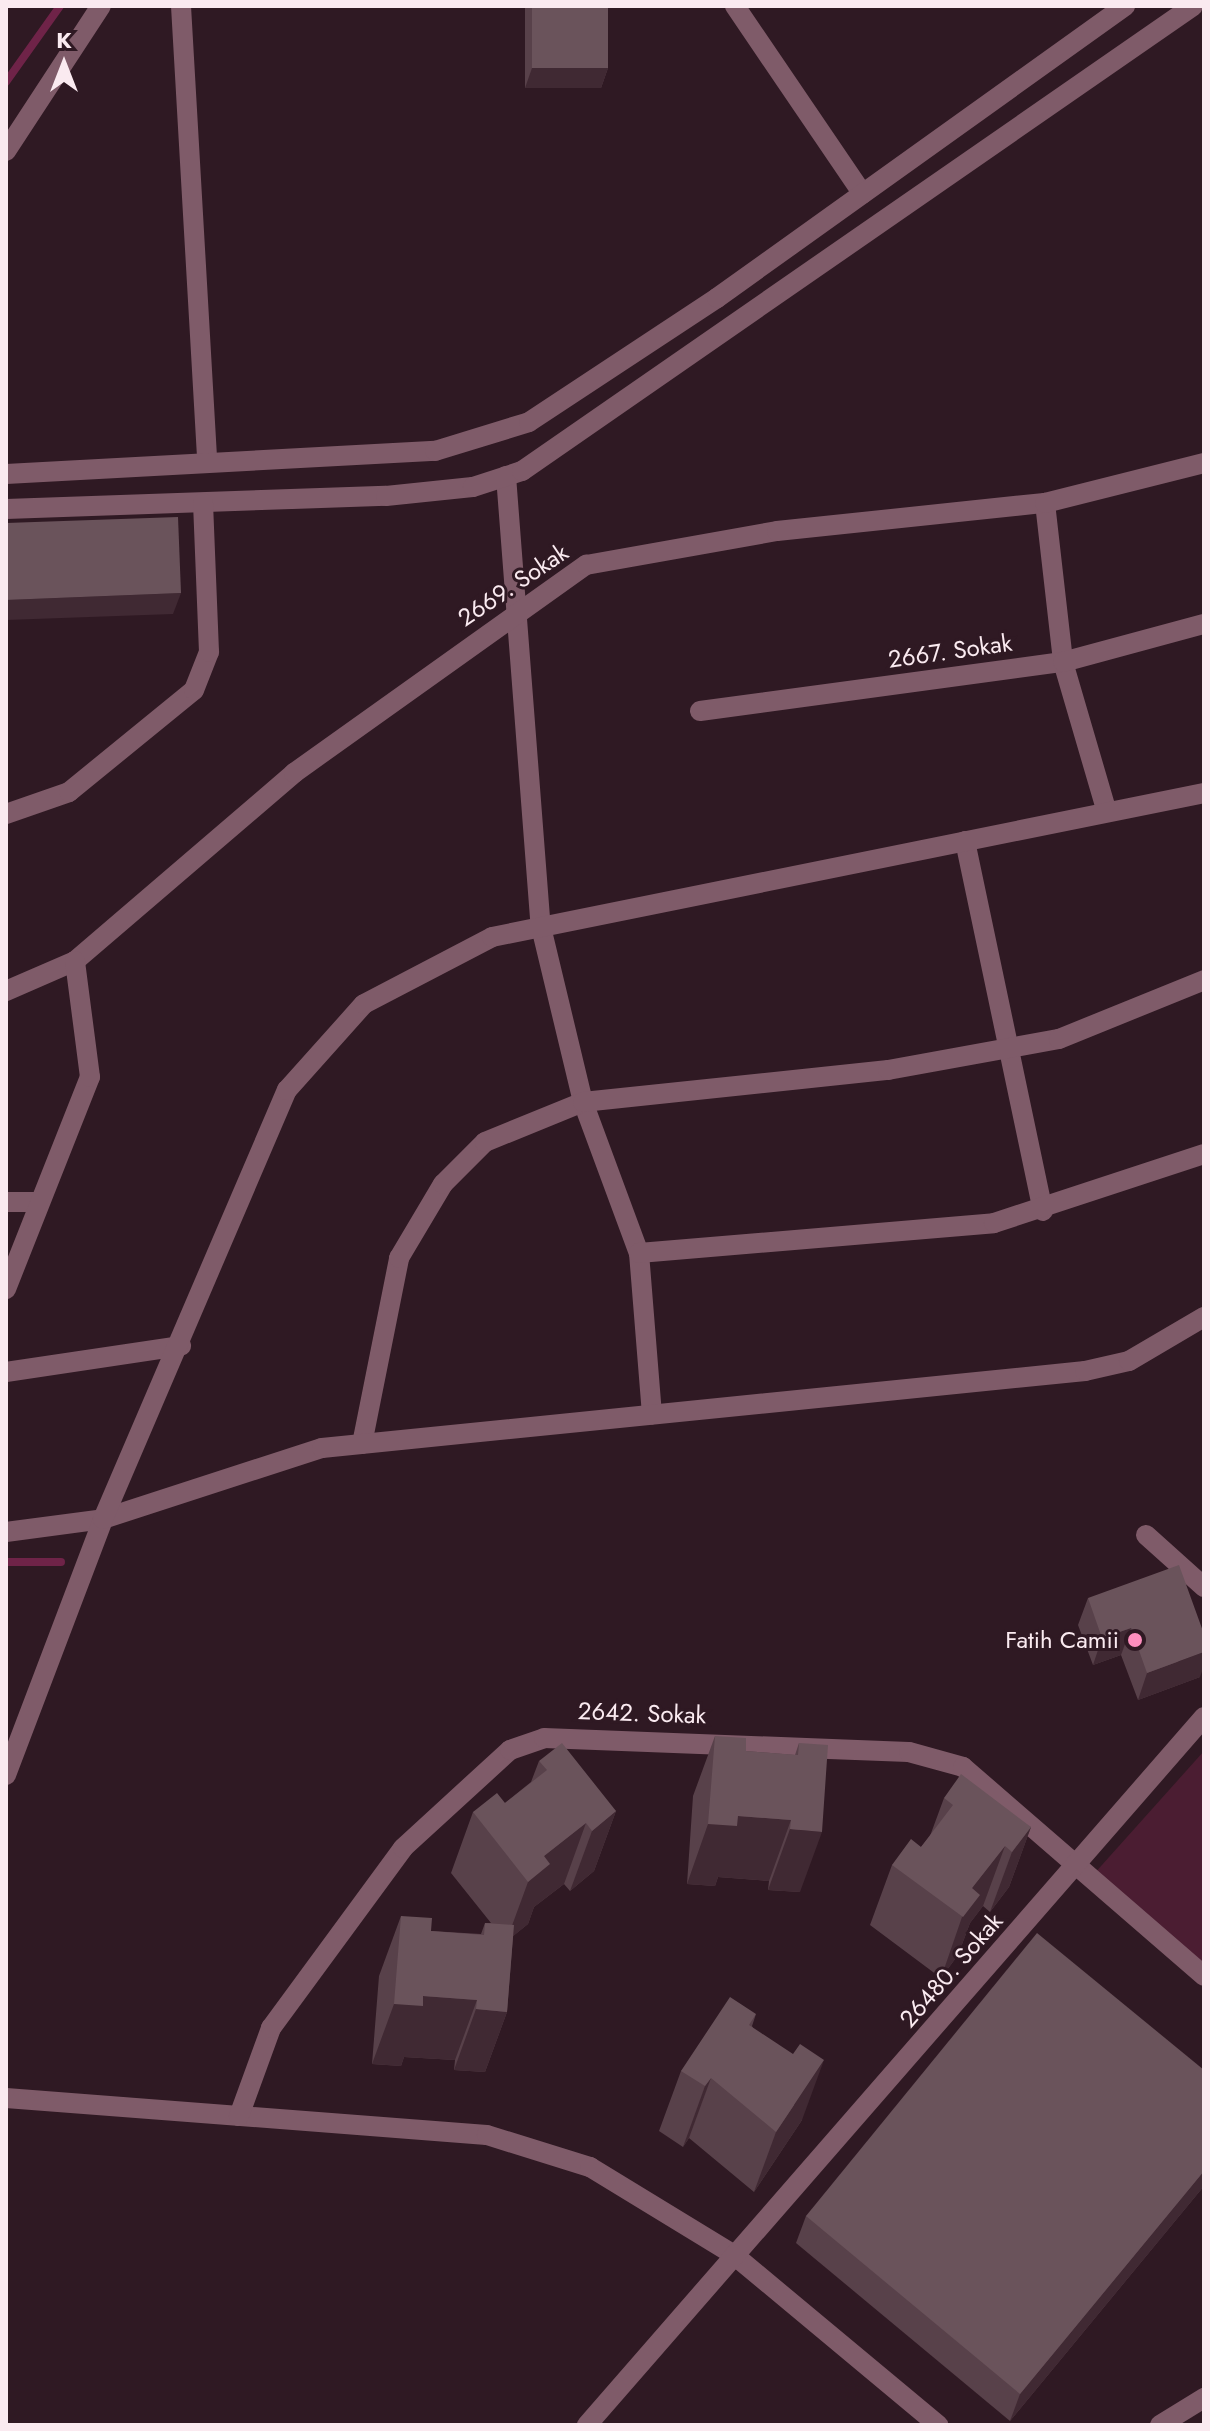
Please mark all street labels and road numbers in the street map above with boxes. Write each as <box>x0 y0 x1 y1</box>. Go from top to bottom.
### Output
street label: 2669. Sokak <box>452 538 574 632</box>
street label: 2667. Sokak <box>886 628 1014 674</box>
street label: 2642. Sokak <box>577 1696 707 1730</box>
street label: 26480. Sokak <box>893 1907 1009 2033</box>

